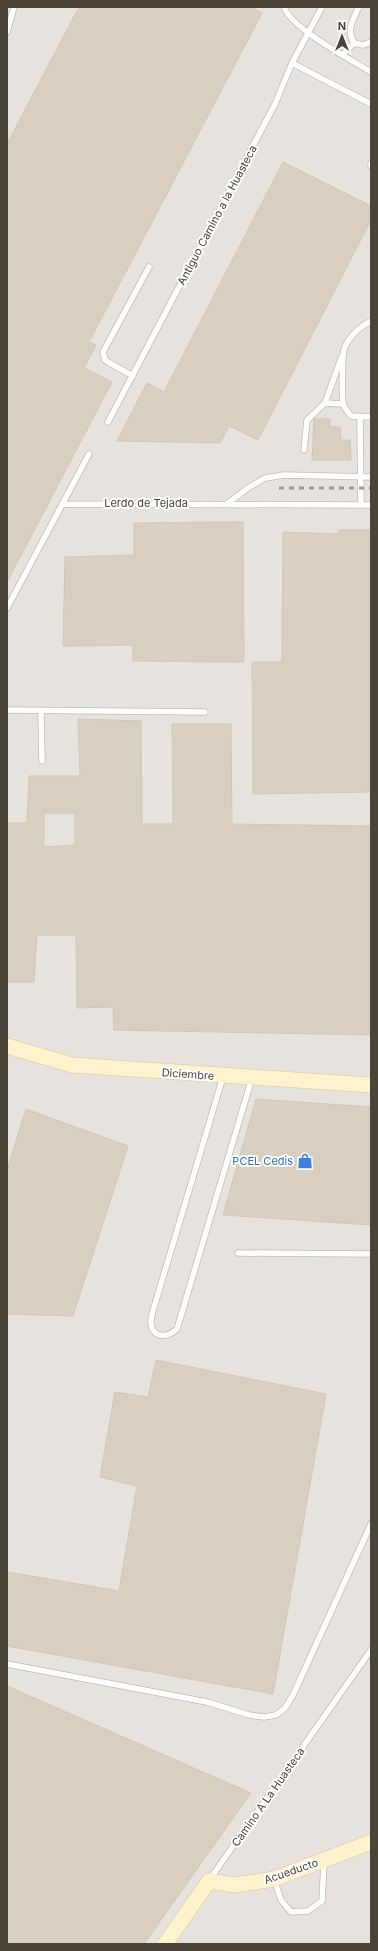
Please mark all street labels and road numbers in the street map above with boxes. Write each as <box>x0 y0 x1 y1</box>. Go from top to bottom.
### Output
street label: Antiguo Camino a la Huasteca <box>174 143 260 287</box>
street label: Lerdo de Tejada <box>104 496 188 510</box>
street label: Diciembre <box>161 1065 215 1083</box>
street label: Camino A La Huasteca <box>228 1745 308 1849</box>
street label: Acueducto <box>262 1855 320 1887</box>

